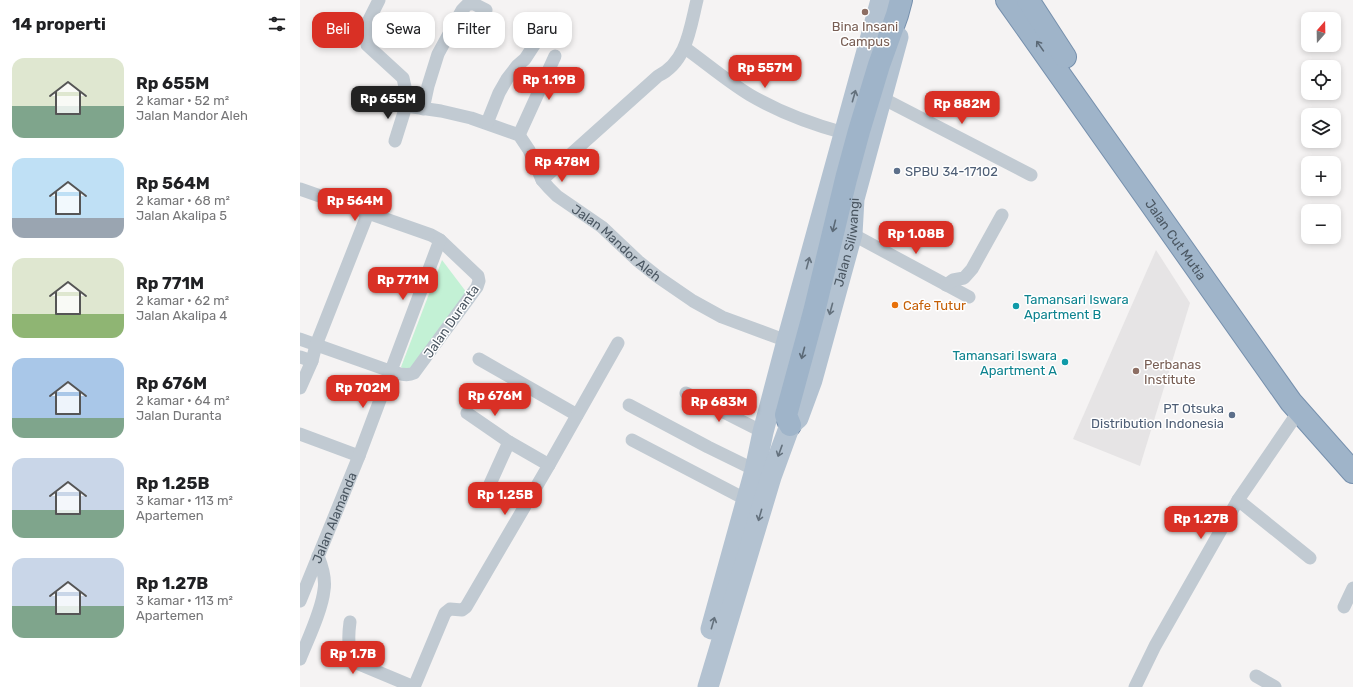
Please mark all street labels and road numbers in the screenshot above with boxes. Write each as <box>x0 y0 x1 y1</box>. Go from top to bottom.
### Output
street label: Jalan Cut Mutia <box>1142 196 1209 283</box>
street label: Jalan Siliwangi <box>831 197 863 289</box>
street label: Jalan Mandor Aleh <box>569 201 664 284</box>
street label: Jalan Duranta <box>421 282 482 361</box>
street label: Jalan Alamanda <box>309 470 360 566</box>

